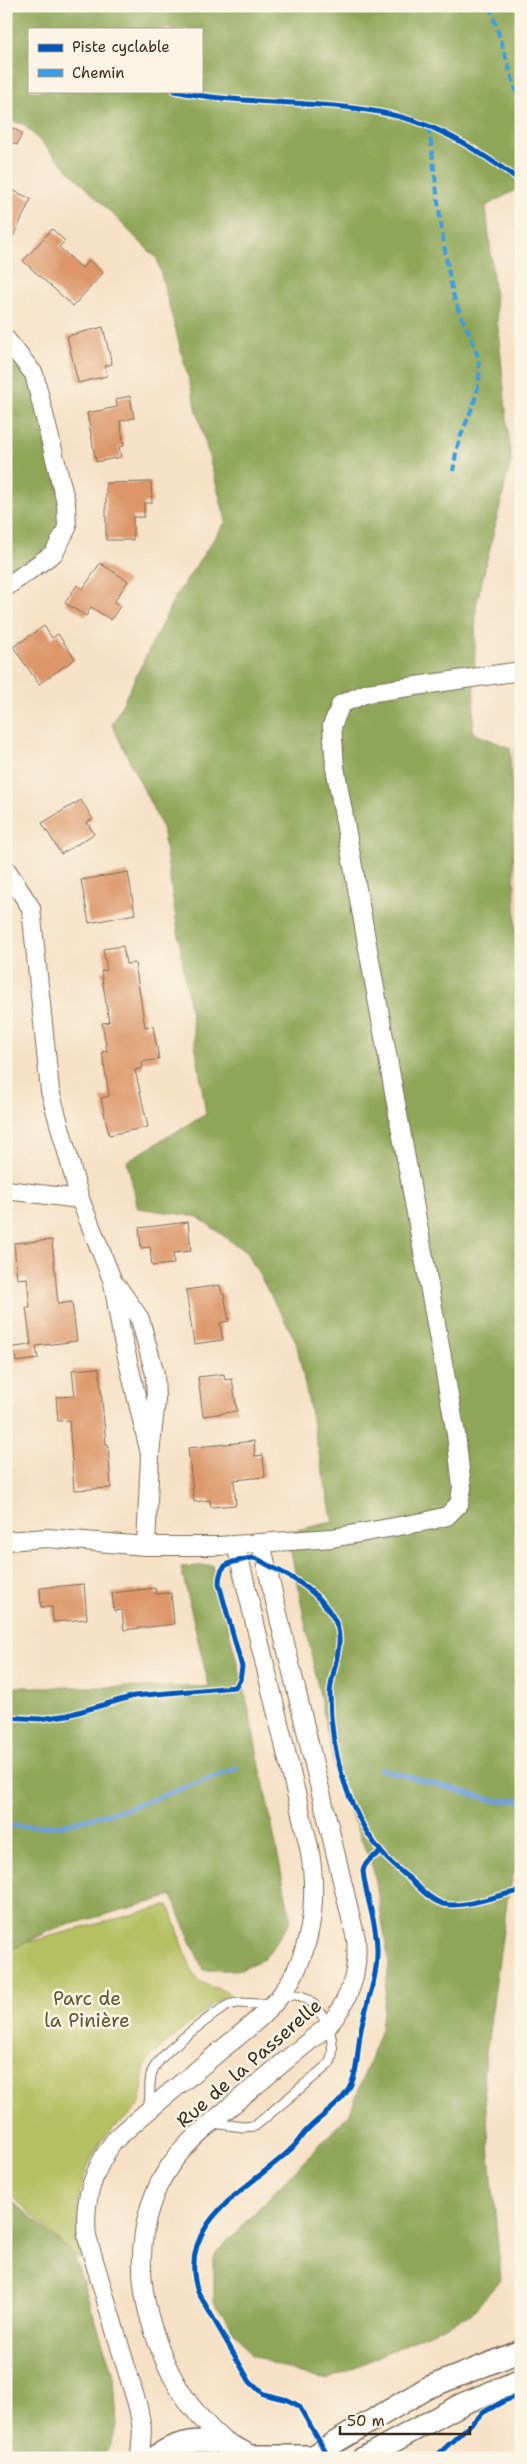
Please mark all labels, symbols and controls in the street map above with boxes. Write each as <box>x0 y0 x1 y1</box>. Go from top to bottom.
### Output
legend <box>28 28 202 92</box>
text: Piste cyclable <box>72 37 170 57</box>
text: Chemin <box>72 63 125 83</box>
park label: Parc de la Pinière <box>44 1986 130 2033</box>
street label: Rue de la Passerelle <box>171 1993 327 2133</box>
scale bar <box>340 2404 470 2436</box>
text: 50 m <box>347 2411 385 2431</box>

